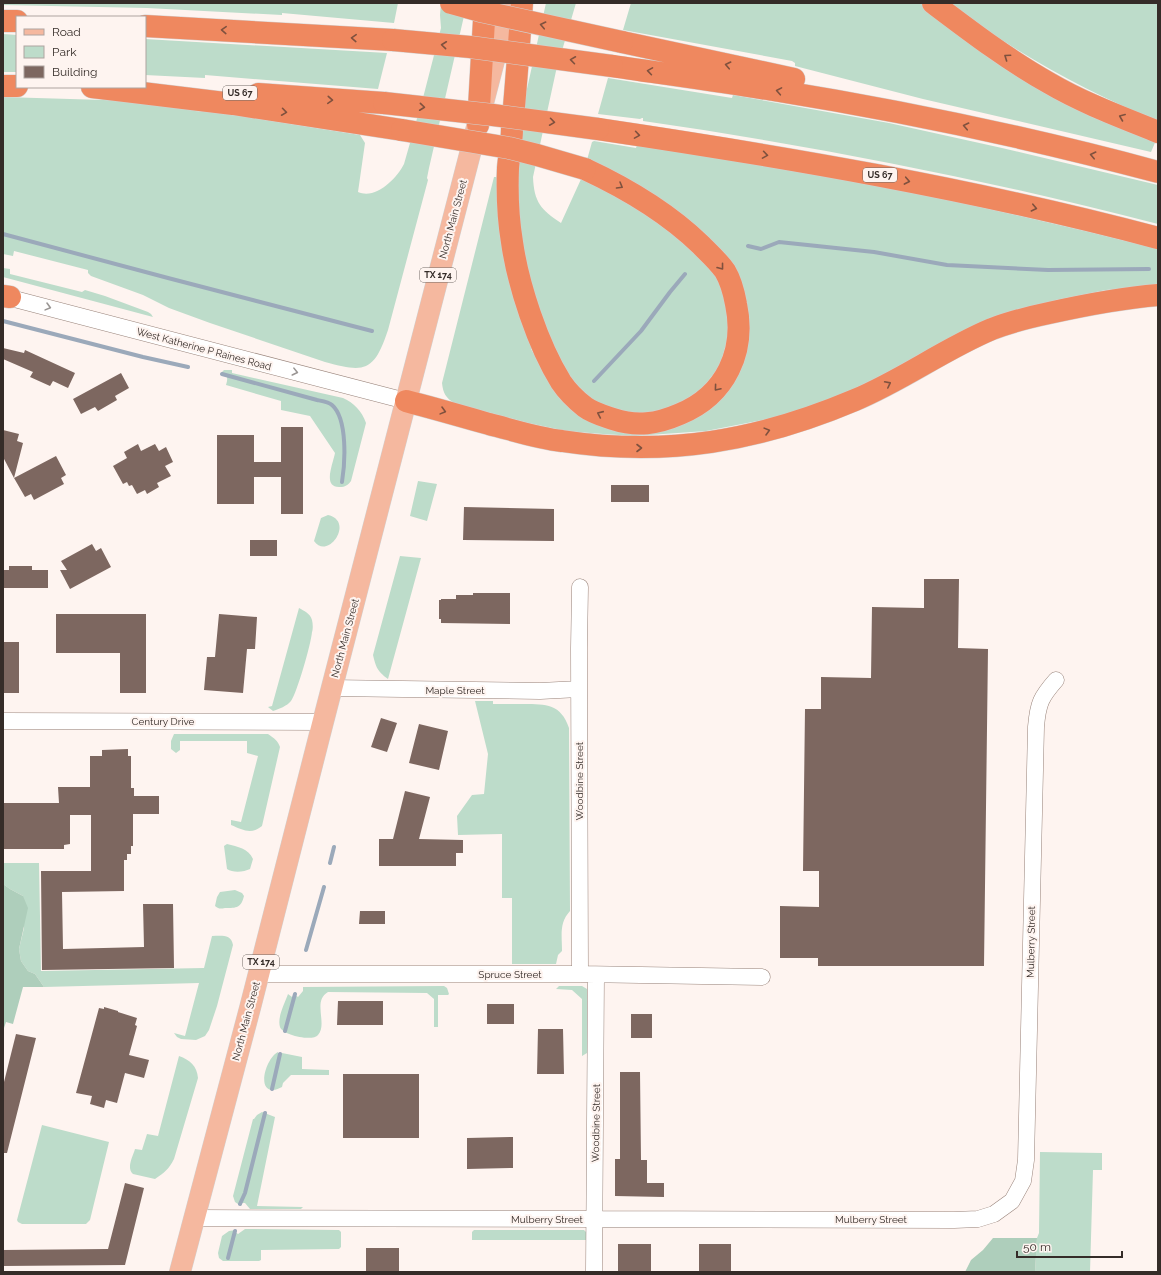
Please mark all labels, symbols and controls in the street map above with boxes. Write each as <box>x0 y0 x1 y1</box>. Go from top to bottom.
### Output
legend <box>16 16 146 88</box>
one-way arrow <box>540 21 546 29</box>
text: Road <box>52 25 81 39</box>
one-way arrow <box>221 26 227 35</box>
one-way arrow <box>351 34 357 42</box>
one-way arrow <box>441 40 447 49</box>
text: Park <box>52 45 77 59</box>
one-way arrow <box>1004 54 1011 62</box>
one-way arrow <box>570 56 576 65</box>
one-way arrow <box>725 61 731 69</box>
text: Building <box>52 65 98 79</box>
one-way arrow <box>647 67 654 76</box>
road number: US 67 <box>223 86 257 100</box>
one-way arrow <box>776 87 782 95</box>
one-way arrow <box>327 95 333 104</box>
one-way arrow <box>419 103 426 112</box>
one-way arrow <box>281 107 287 116</box>
one-way arrow <box>1118 114 1125 122</box>
one-way arrow <box>549 117 555 126</box>
one-way arrow <box>963 123 970 131</box>
one-way arrow <box>634 130 640 139</box>
one-way arrow <box>762 150 768 159</box>
one-way arrow <box>1090 152 1096 160</box>
road number: US 67 <box>863 168 897 182</box>
one-way arrow <box>904 176 910 184</box>
street label: North Main Street <box>437 178 469 260</box>
one-way arrow <box>616 182 623 189</box>
one-way arrow <box>1031 203 1037 211</box>
one-way arrow <box>716 262 723 269</box>
road number: TX 174 <box>420 268 456 282</box>
one-way arrow <box>44 303 51 311</box>
street label: West Katherine P Raines Road <box>135 326 273 372</box>
one-way arrow <box>292 368 298 376</box>
one-way arrow <box>884 381 892 389</box>
one-way arrow <box>715 383 722 390</box>
one-way arrow <box>439 406 446 415</box>
one-way arrow <box>596 411 604 419</box>
one-way arrow <box>764 427 771 436</box>
one-way arrow <box>636 444 642 452</box>
street label: North Main Street <box>329 597 361 679</box>
street label: Maple Street <box>425 685 485 696</box>
street label: Century Drive <box>132 716 195 727</box>
street label: Woodbine Street <box>574 741 585 820</box>
street label: Mulberry Street <box>1025 905 1037 978</box>
road number: TX 174 <box>243 955 279 969</box>
street label: Spruce Street <box>478 969 542 980</box>
street label: North Main Street <box>230 980 262 1062</box>
street label: Woodbine Street <box>590 1083 602 1162</box>
street label: Mulberry Street <box>511 1214 584 1225</box>
street label: Mulberry Street <box>835 1214 908 1225</box>
scale bar <box>1017 1233 1122 1259</box>
text: 50 m <box>1023 1240 1051 1254</box>

